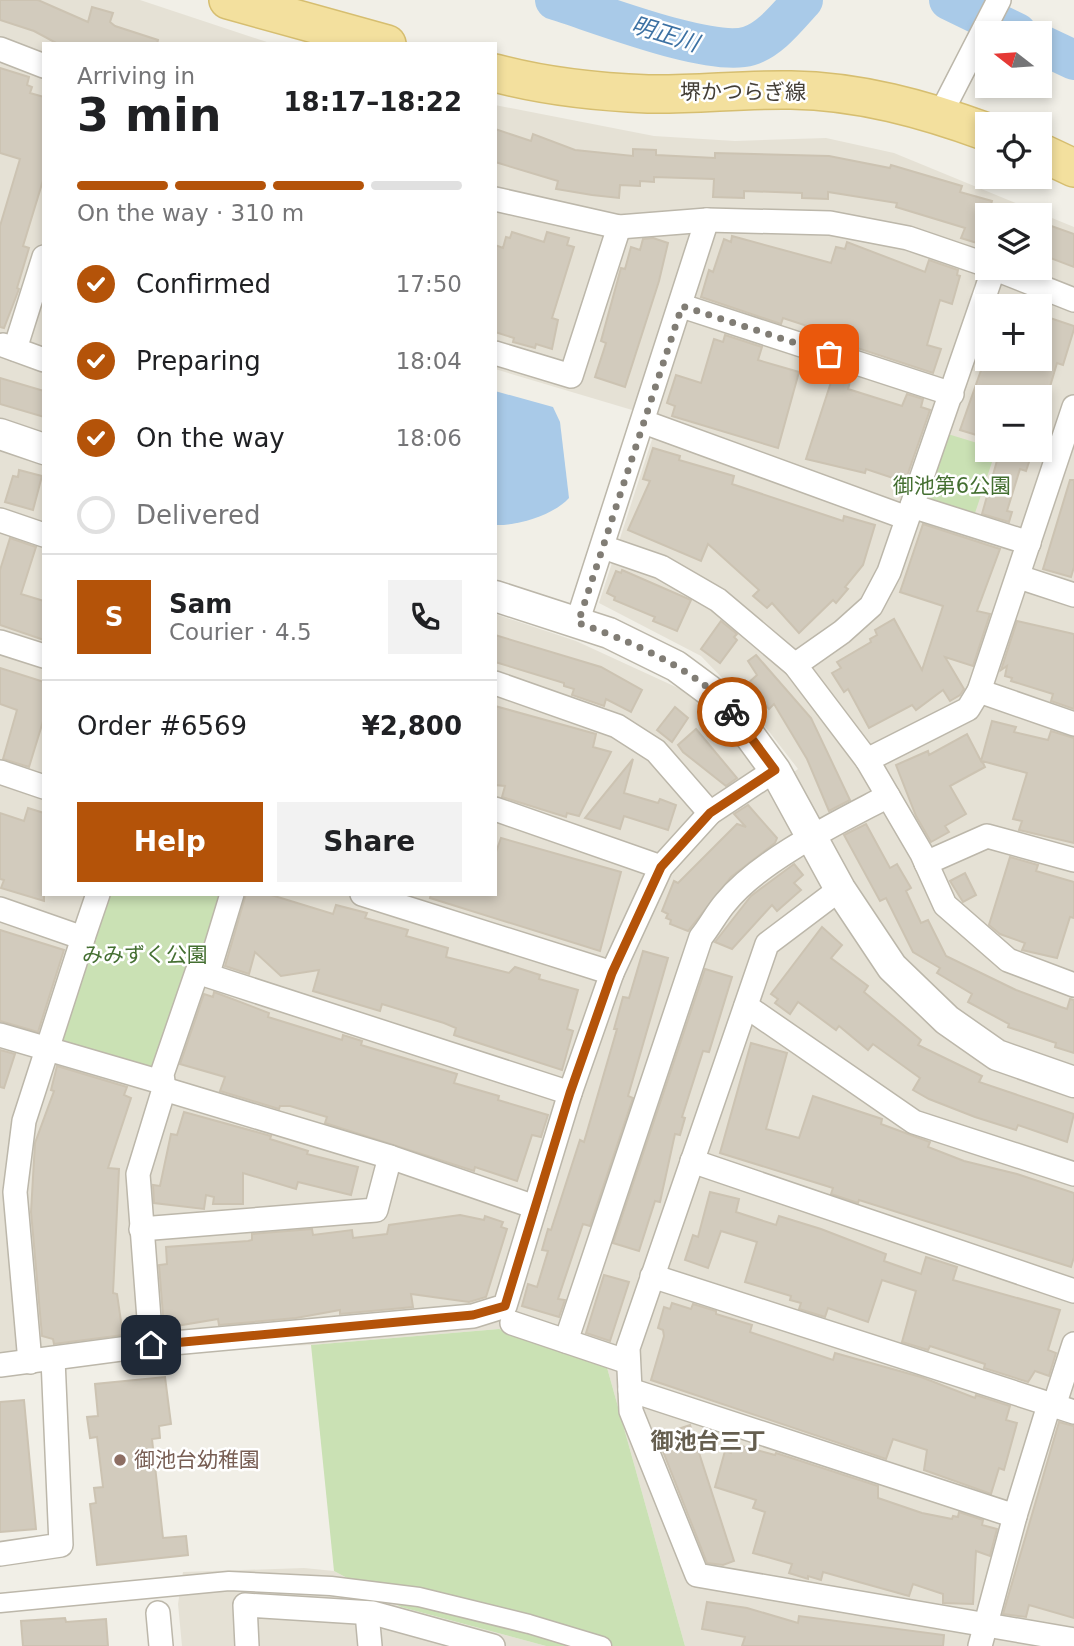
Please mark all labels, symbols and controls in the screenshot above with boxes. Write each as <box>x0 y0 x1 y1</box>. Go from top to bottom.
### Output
water label: 明正川 <box>628 11 705 57</box>
north arrow <box>975 21 1052 98</box>
map controls <box>975 21 1052 462</box>
text: Arriving in <box>77 63 195 89</box>
street label: 堺かつらぎ線 <box>680 80 806 104</box>
text: 18:17–18:22 <box>283 87 462 117</box>
text: 3 min <box>77 88 221 142</box>
button: locate <box>975 112 1052 189</box>
text: On the way · 310 m <box>77 200 304 226</box>
button: layers <box>975 203 1052 280</box>
icon: check <box>77 265 115 303</box>
text: Confirmed <box>136 269 271 299</box>
text: 17:50 <box>396 271 462 297</box>
button: + <box>975 294 1052 371</box>
pin <box>799 324 859 384</box>
icon: bag <box>810 335 848 373</box>
icon: check <box>77 342 115 380</box>
text: Preparing <box>136 346 261 376</box>
text: 18:04 <box>396 348 462 374</box>
button: − <box>975 385 1052 462</box>
icon: check <box>77 419 115 457</box>
text: On the way <box>136 423 285 453</box>
text: 18:06 <box>396 425 462 451</box>
park label: 御池第6公園 <box>893 474 1011 498</box>
text: Delivered <box>136 500 260 530</box>
button: phone <box>388 580 462 654</box>
text: Sam <box>169 589 232 619</box>
text: S <box>105 602 123 632</box>
text: Courier · 4.5 <box>169 619 312 645</box>
courier <box>697 677 767 747</box>
icon: bike <box>713 693 751 731</box>
text: Order #6569 <box>77 711 247 741</box>
text: ¥2,800 <box>362 711 462 741</box>
button: Help <box>77 802 263 882</box>
button: Share <box>277 802 462 882</box>
park label: みみずく公園 <box>82 943 208 967</box>
pin <box>121 1315 181 1375</box>
icon: home <box>132 1326 170 1364</box>
district label: 御池台三丁 <box>651 1428 766 1454</box>
place label: 御池台幼稚園 <box>134 1448 260 1472</box>
marker: 御池台幼稚園 <box>112 1452 128 1468</box>

